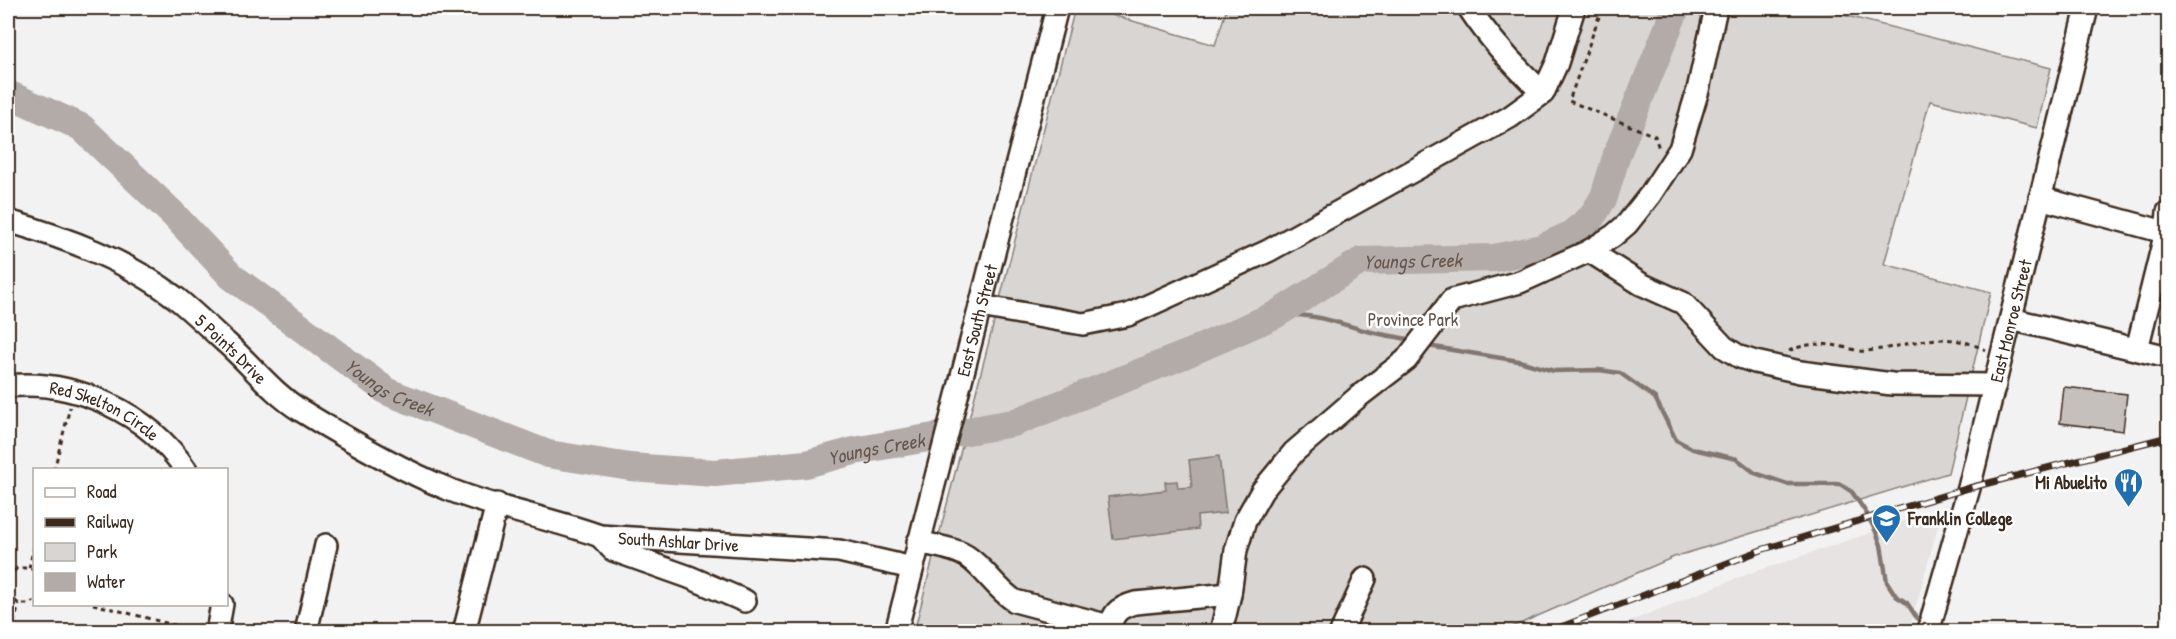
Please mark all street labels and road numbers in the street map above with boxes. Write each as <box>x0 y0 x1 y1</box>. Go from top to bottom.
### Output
street label: East Monroe Street <box>1983 256 2037 385</box>
street label: East South Street <box>950 261 1003 379</box>
street label: 5 Points Drive <box>190 308 273 389</box>
street label: Red Skelton Circle <box>48 374 165 446</box>
street label: South Ashlar Drive <box>618 525 740 557</box>

